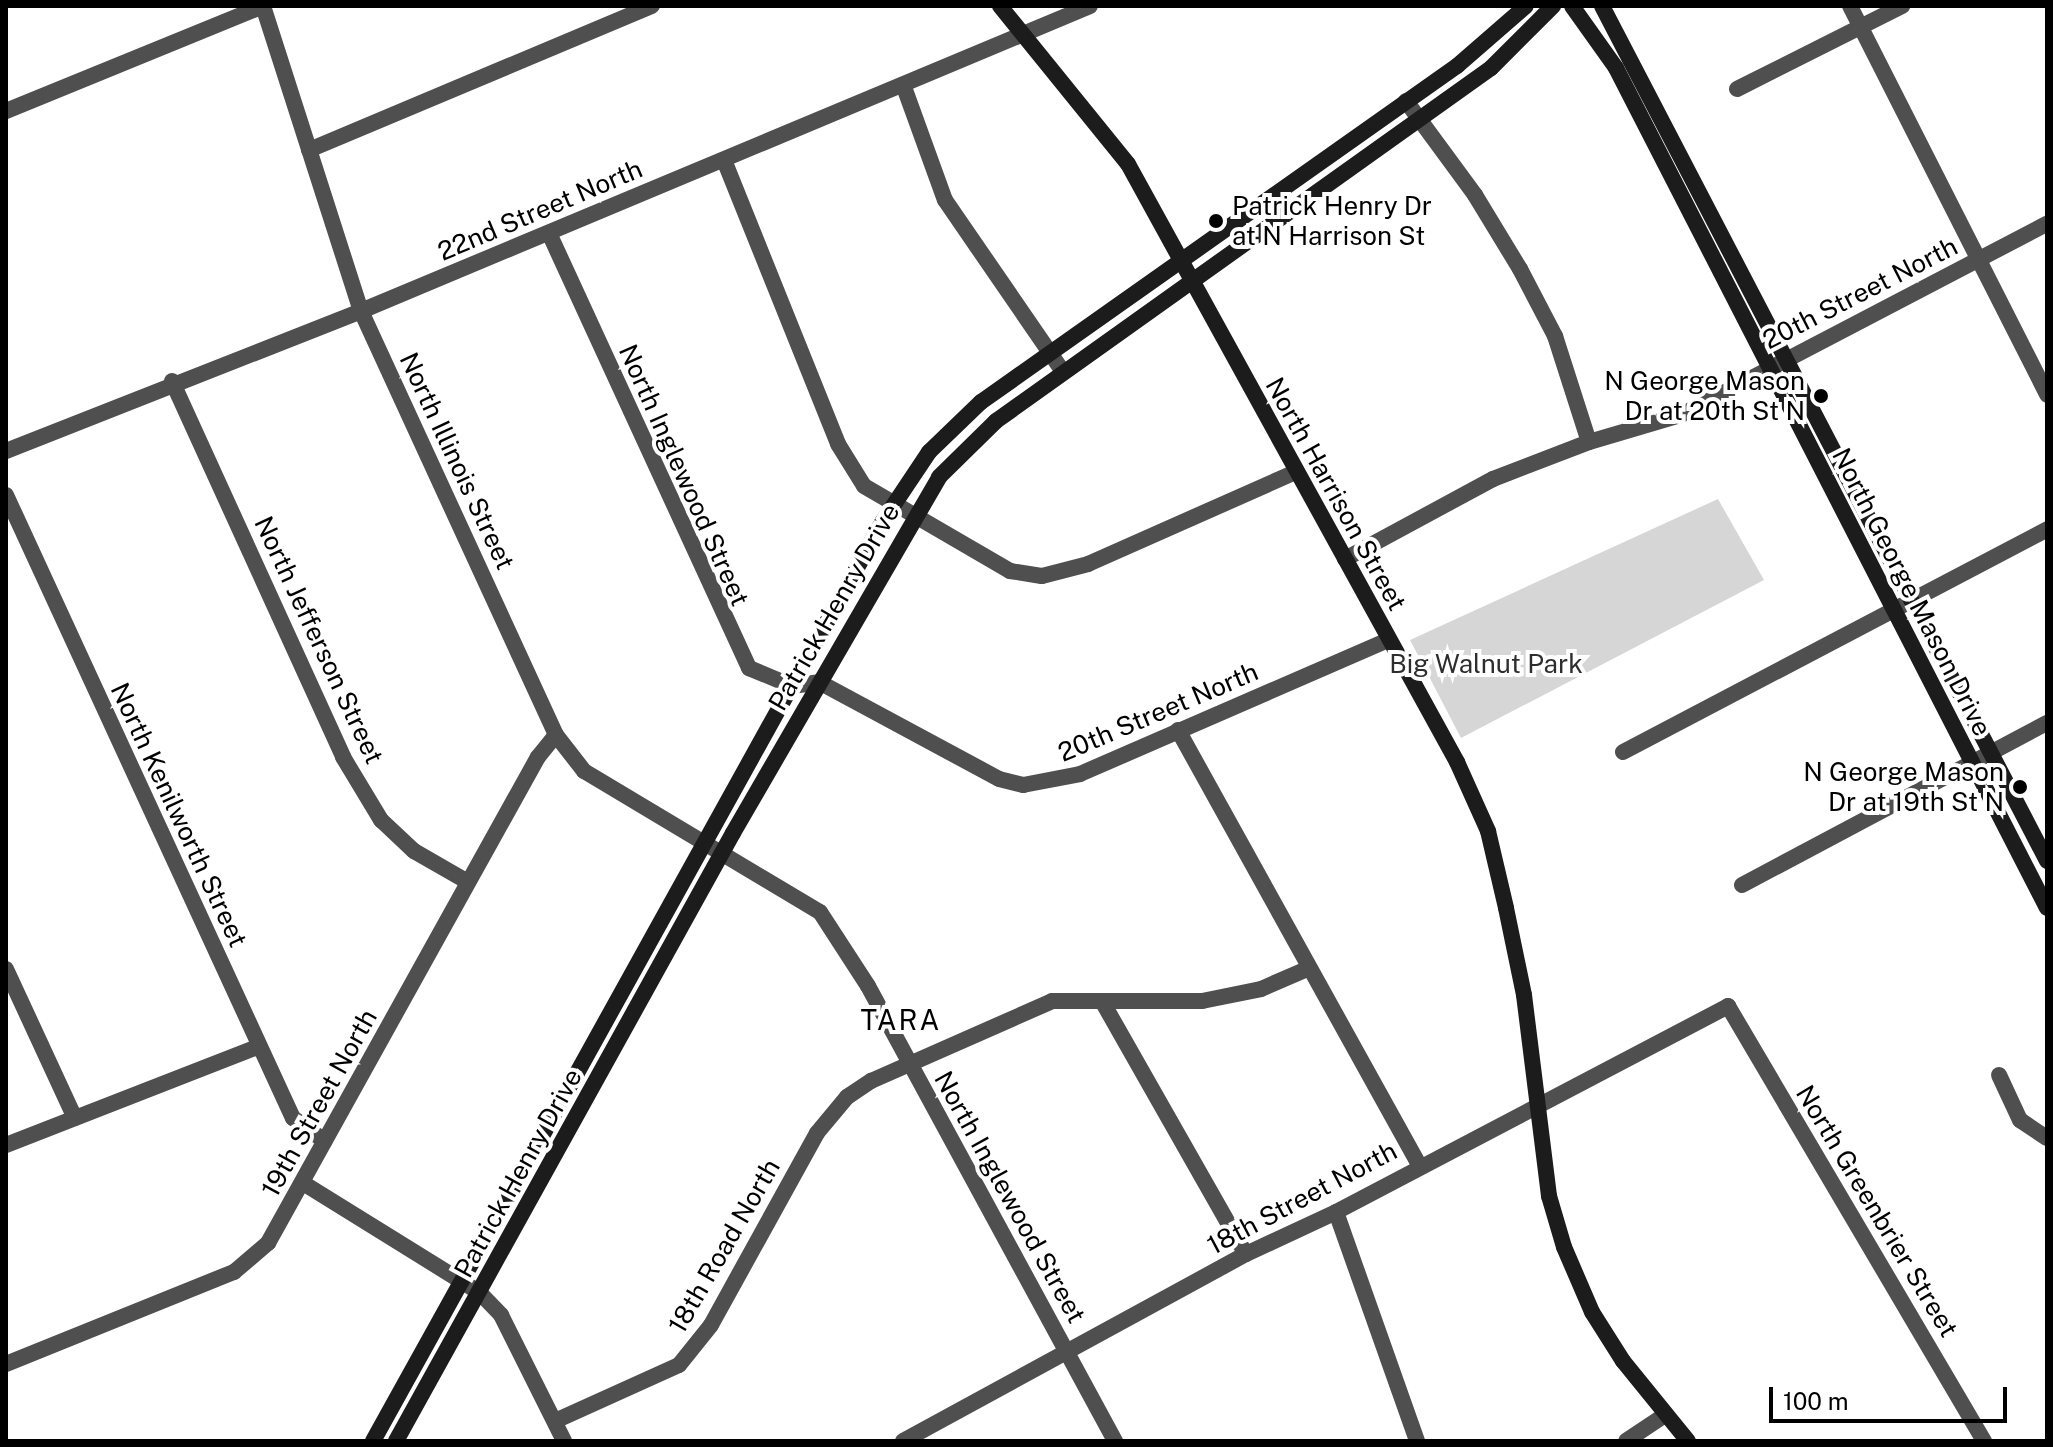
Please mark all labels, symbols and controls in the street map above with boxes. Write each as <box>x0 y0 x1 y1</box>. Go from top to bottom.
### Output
street label: 22nd Street North <box>433 153 647 267</box>
place label: Patrick Henry Dr at N Harrison St <box>1232 190 1432 252</box>
marker: Patrick Henry Dr at N Harrison St <box>1207 212 1225 230</box>
street label: 20th Street North <box>1758 230 1962 356</box>
street label: North Inglewood Street <box>612 339 756 611</box>
street label: North Illinois Street <box>393 347 521 575</box>
place label: N George Mason Dr at 20th St N <box>1604 365 1805 426</box>
street label: North Harrison Street <box>1259 372 1413 616</box>
marker: N George Mason Dr at 20th St N <box>1812 387 1830 405</box>
street label: North George Mason Drive <box>1826 443 1998 741</box>
street label: Patrick Henry Drive <box>762 498 906 716</box>
street label: North Jefferson Street <box>248 511 390 769</box>
park label: Big Walnut Park <box>1389 648 1583 680</box>
street label: 20th Street North <box>1053 656 1263 768</box>
street label: North Kenilworth Street <box>104 678 254 952</box>
place label: N George Mason Dr at 19th St N <box>1803 756 2004 818</box>
marker: N George Mason Dr at 19th St N <box>2011 778 2029 796</box>
district label: TARA <box>861 1003 941 1037</box>
street label: 19th Street North <box>255 1004 383 1202</box>
street label: Patrick Henry Drive <box>448 1063 588 1283</box>
street label: North Inglewood Street <box>928 1066 1092 1328</box>
street label: North Greenbrier Street <box>1789 1080 1965 1342</box>
street label: 18th Street North <box>1202 1135 1402 1261</box>
street label: 18th Road North <box>662 1153 786 1339</box>
scale bar <box>1773 1371 2011 1421</box>
text: 100 m <box>1783 1387 1849 1415</box>

